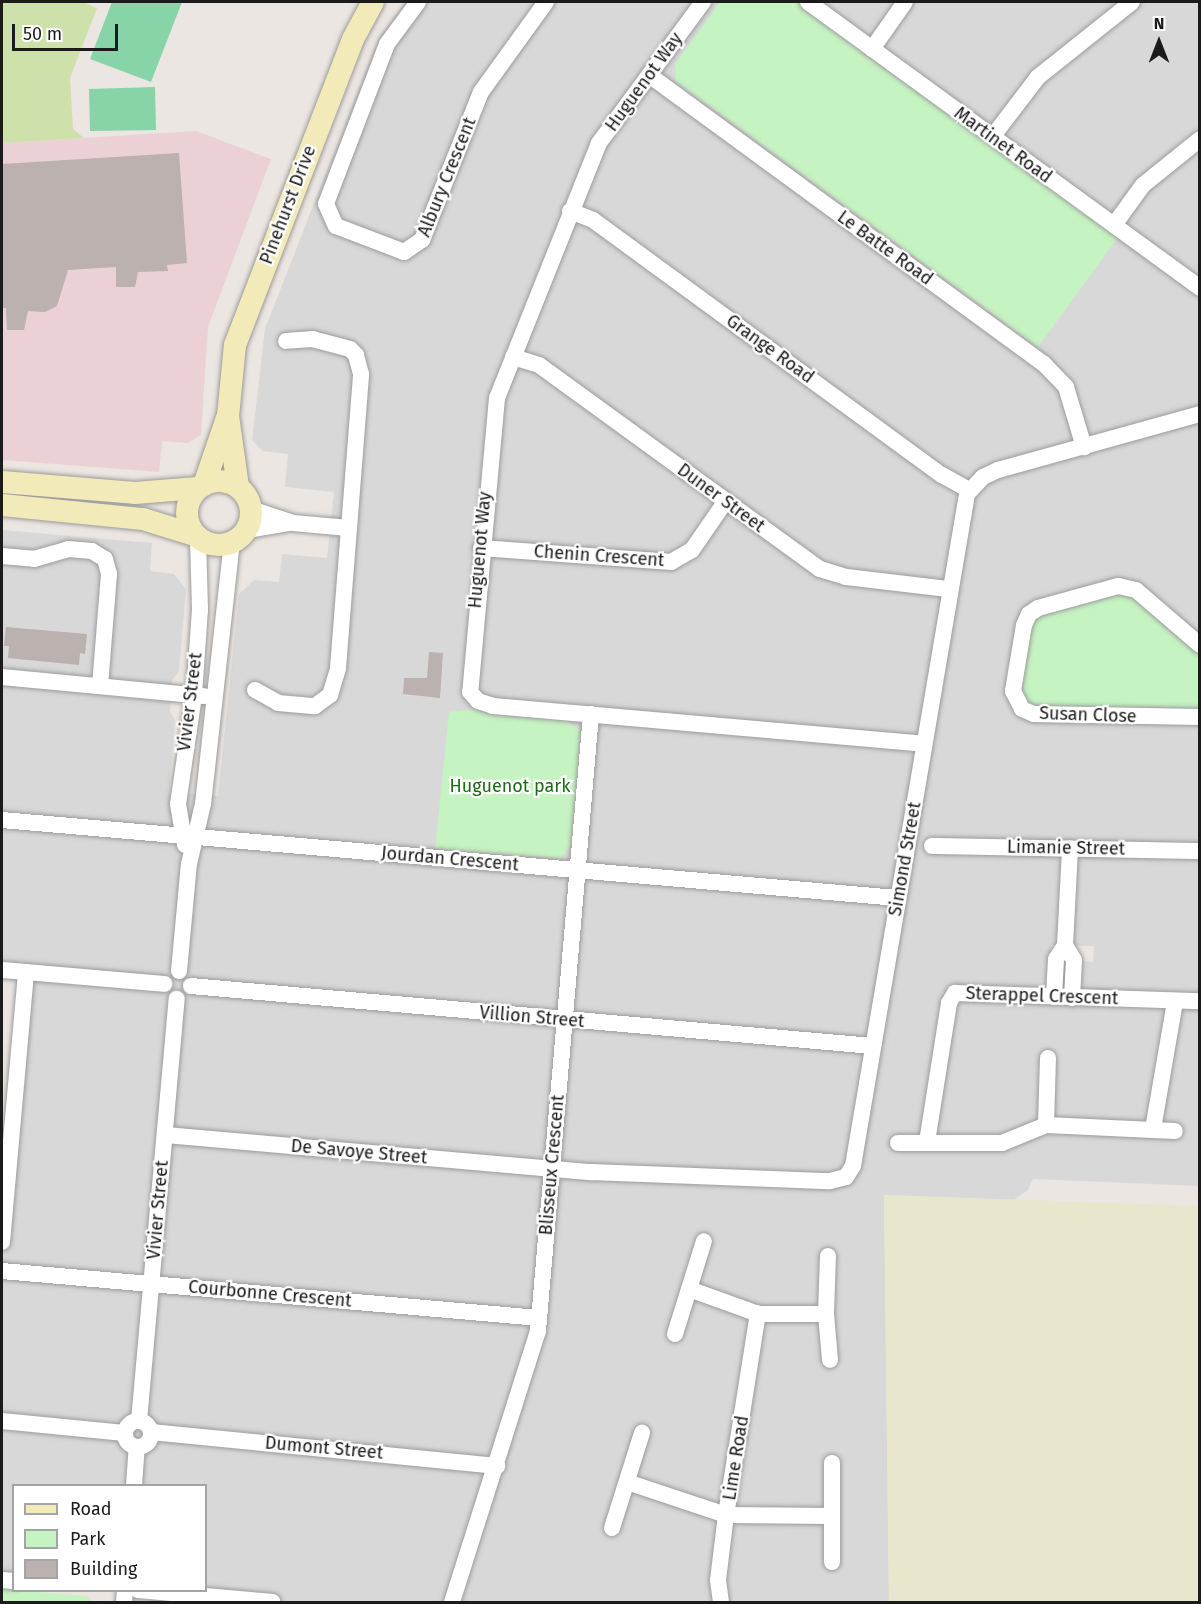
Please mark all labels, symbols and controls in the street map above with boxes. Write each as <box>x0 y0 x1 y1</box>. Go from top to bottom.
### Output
scale bar <box>15 12 122 50</box>
north arrow <box>1129 12 1189 72</box>
text: N <box>1154 14 1164 33</box>
text: 50 m <box>23 23 62 45</box>
street label: Huguenot Way <box>601 28 687 136</box>
street label: Martinet Road <box>950 102 1056 188</box>
street label: Albury Crescent <box>413 114 481 240</box>
street label: Pinehurst Drive <box>255 143 321 267</box>
street label: Le Batte Road <box>833 206 937 290</box>
street label: Grange Road <box>722 310 818 388</box>
street label: Duner Street <box>673 459 769 537</box>
street label: Huguenot Way <box>464 491 496 609</box>
street label: Chenin Crescent <box>533 541 665 571</box>
street label: Vivier Street <box>173 651 207 753</box>
street label: Susan Close <box>1039 703 1137 727</box>
park label: Huguenot park <box>450 775 570 797</box>
street label: Simond Street <box>884 800 926 918</box>
street label: Limanie Street <box>1007 836 1125 860</box>
street label: Jourdan Crescent <box>380 842 520 876</box>
street label: Sterappel Crescent <box>965 983 1119 1009</box>
street label: Villion Street <box>479 1002 585 1032</box>
street label: Blisseux Crescent <box>535 1094 569 1236</box>
street label: De Savoye Street <box>290 1135 428 1169</box>
street label: Vivier Street <box>143 1160 173 1260</box>
street label: Courbonne Crescent <box>187 1276 353 1312</box>
street label: Lime Road <box>719 1414 753 1502</box>
street label: Dumont Street <box>264 1432 384 1464</box>
legend <box>12 1484 207 1592</box>
text: Road <box>70 1498 112 1520</box>
text: Park <box>70 1528 105 1550</box>
text: Building <box>70 1558 137 1580</box>

